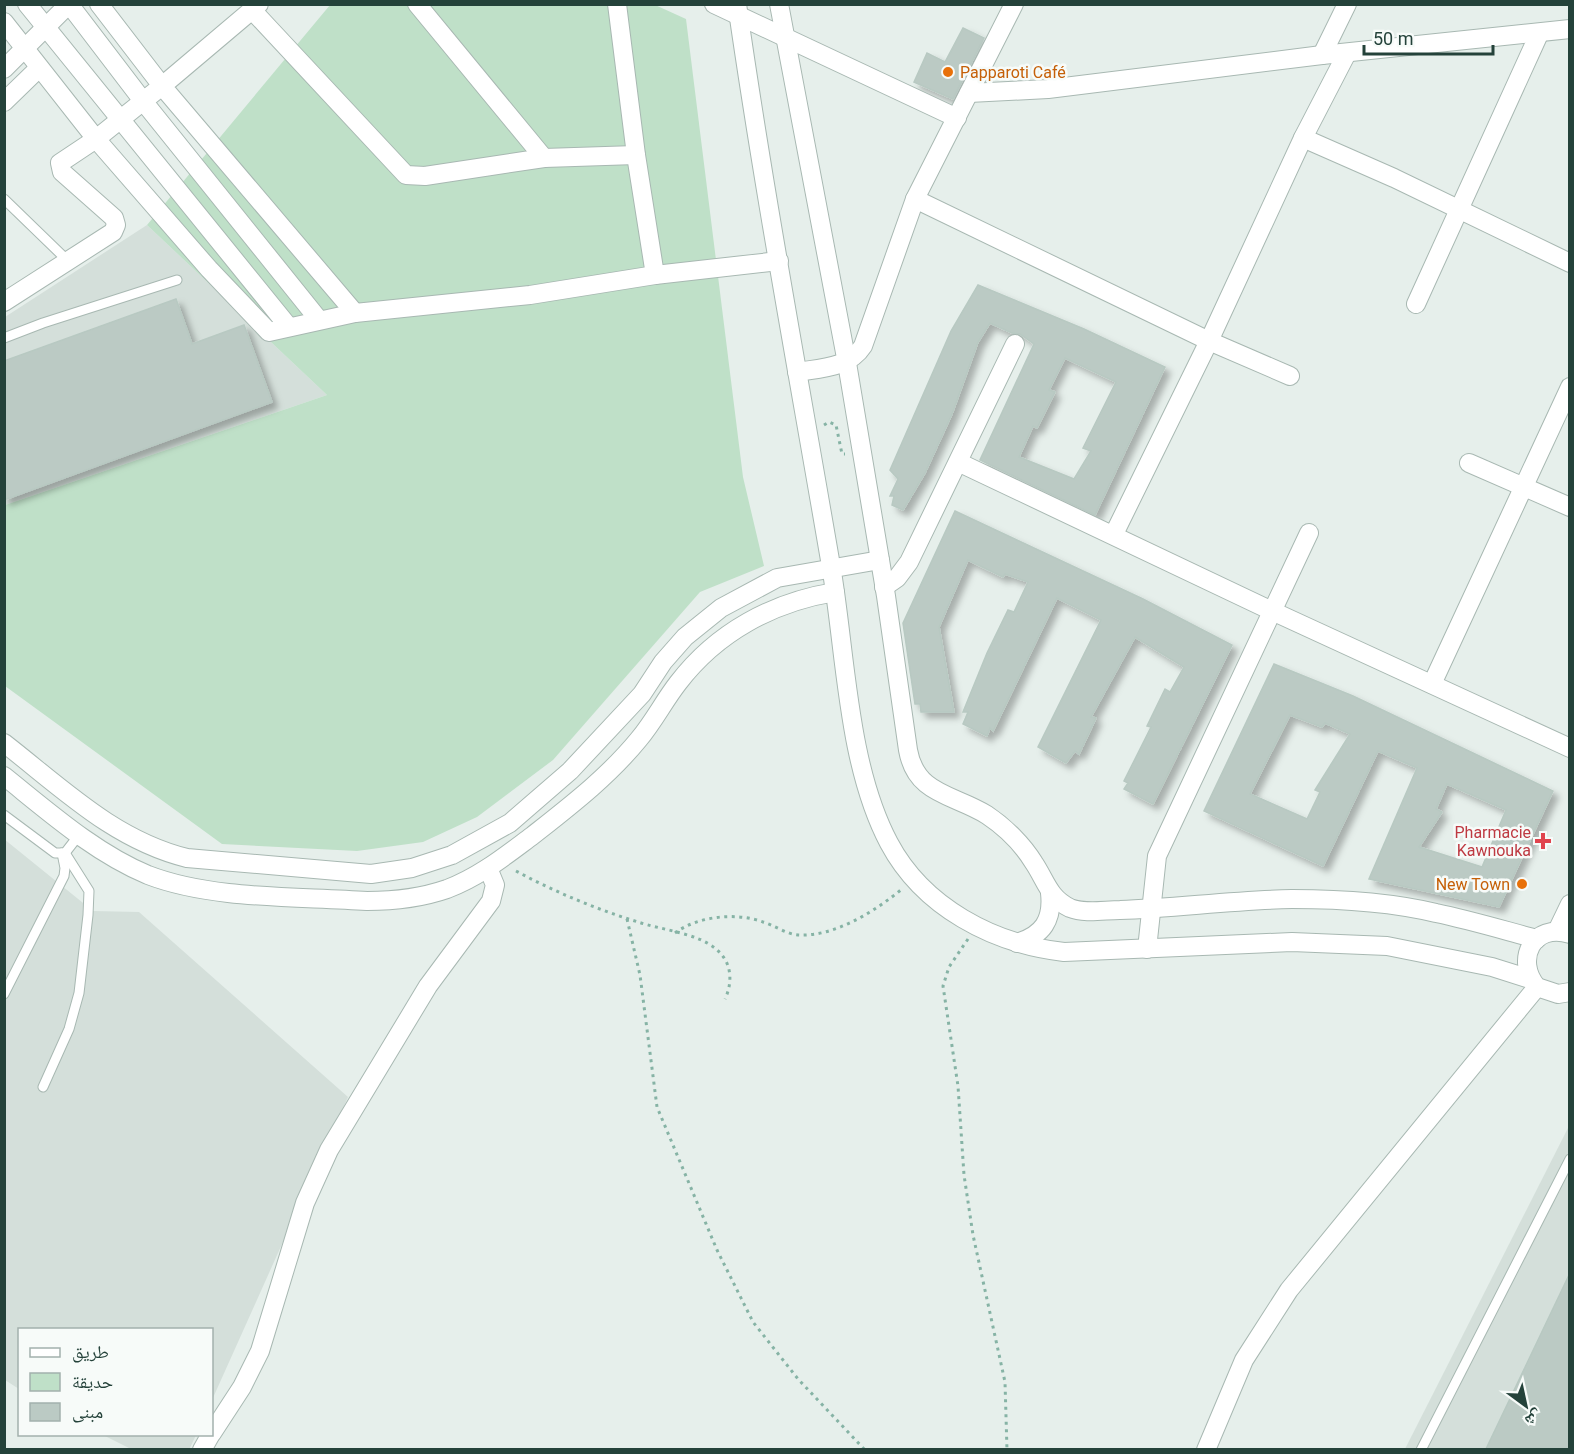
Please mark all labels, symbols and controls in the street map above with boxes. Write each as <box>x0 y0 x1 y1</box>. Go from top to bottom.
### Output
scale bar <box>1364 18 1493 56</box>
text: 50 m <box>1373 28 1413 49</box>
place label: Papparoti Café <box>960 63 1066 82</box>
marker: Papparoti Café <box>941 65 955 79</box>
place label: Pharmacie Kawnouka <box>1454 823 1531 860</box>
marker: Pharmacie Kawnouka <box>1536 834 1550 848</box>
place label: New Town <box>1436 875 1510 894</box>
marker: New Town <box>1515 877 1529 891</box>
legend <box>18 1328 213 1436</box>
text: طريق <box>72 1341 109 1363</box>
text: حديقة <box>72 1371 113 1392</box>
north arrow <box>1496 1376 1556 1436</box>
text: مبنى <box>72 1401 103 1423</box>
text: ش <box>1522 1406 1546 1431</box>

